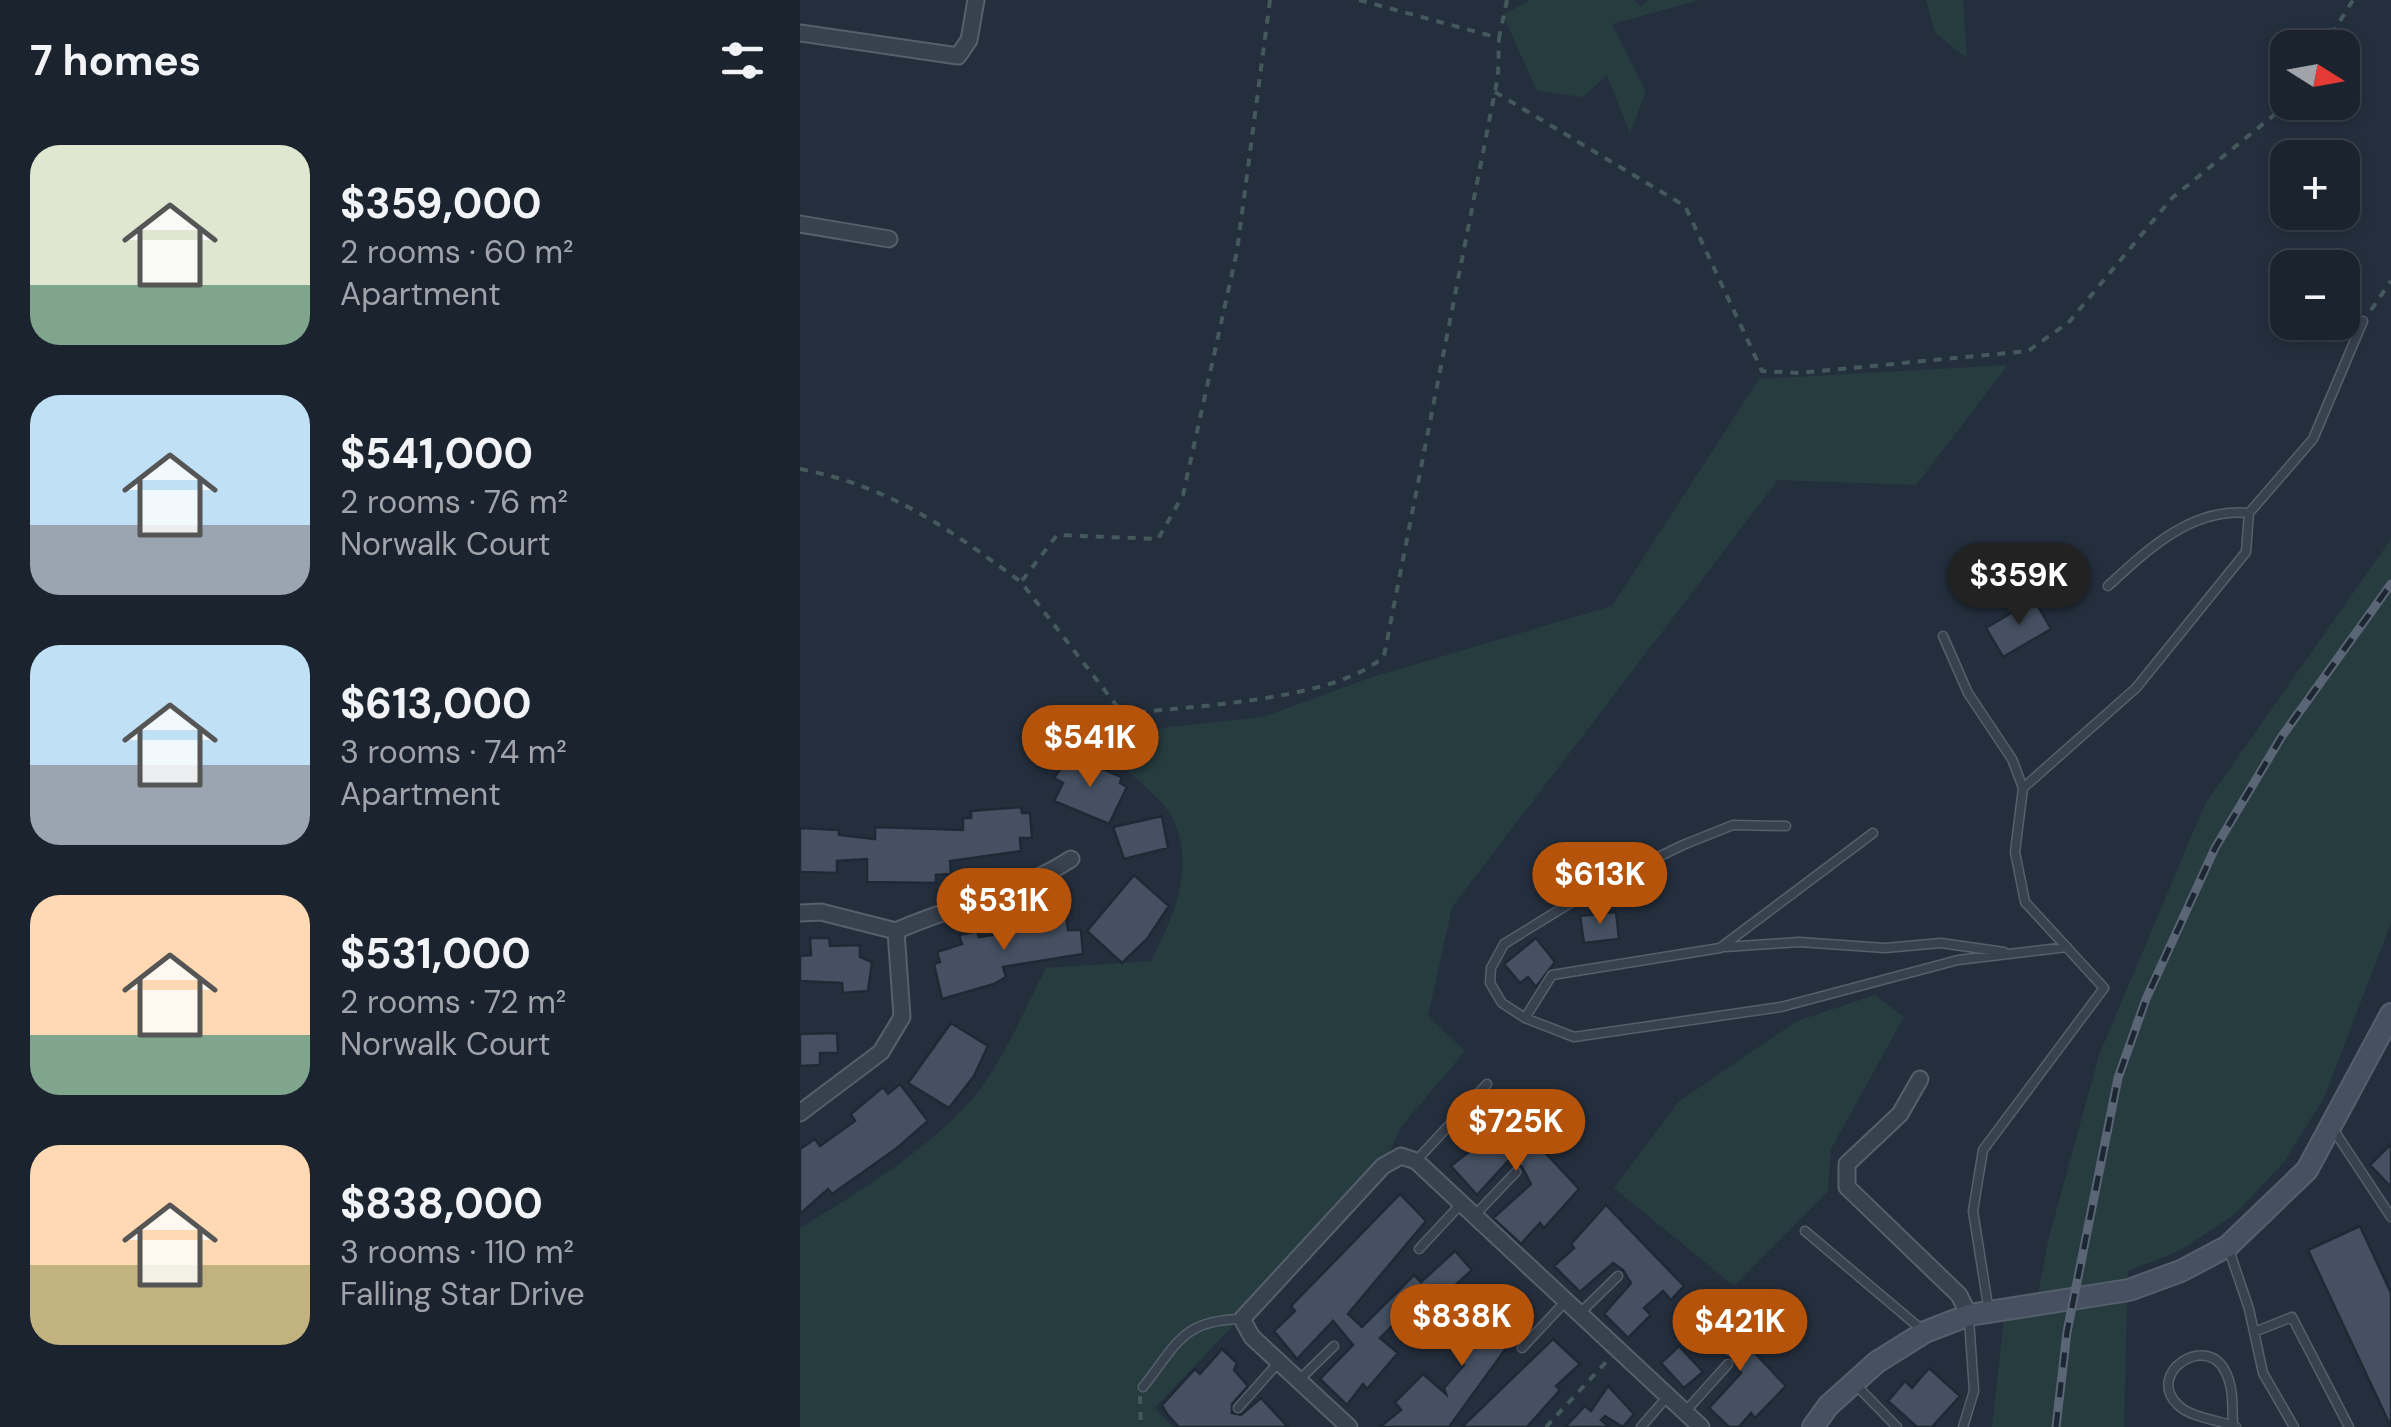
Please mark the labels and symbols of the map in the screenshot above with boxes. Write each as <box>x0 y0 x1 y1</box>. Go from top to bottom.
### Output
north arrow <box>2270 30 2360 120</box>
pin: $359K <box>1949 543 2089 628</box>
pin: $541K <box>1020 705 1160 790</box>
pin: $613K <box>1530 842 1670 927</box>
pin: $531K <box>934 868 1074 953</box>
pin: $725K <box>1446 1089 1586 1174</box>
pin: $838K <box>1392 1284 1532 1369</box>
pin: $421K <box>1670 1289 1810 1374</box>

